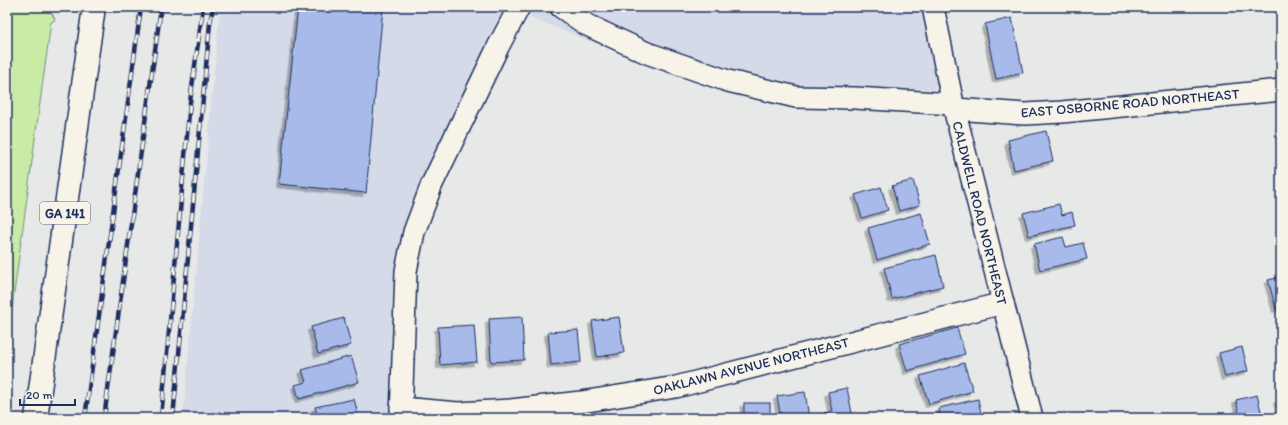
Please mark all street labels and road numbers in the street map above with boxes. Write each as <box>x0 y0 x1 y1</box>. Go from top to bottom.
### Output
street label: EAST OSBORNE ROAD NORTHEAST <box>1020 85 1240 122</box>
street label: CALDWELL ROAD NORTHEAST <box>948 119 1011 307</box>
road number: GA 141 <box>40 202 90 224</box>
street label: OAKLAWN AVENUE NORTHEAST <box>651 334 851 399</box>

